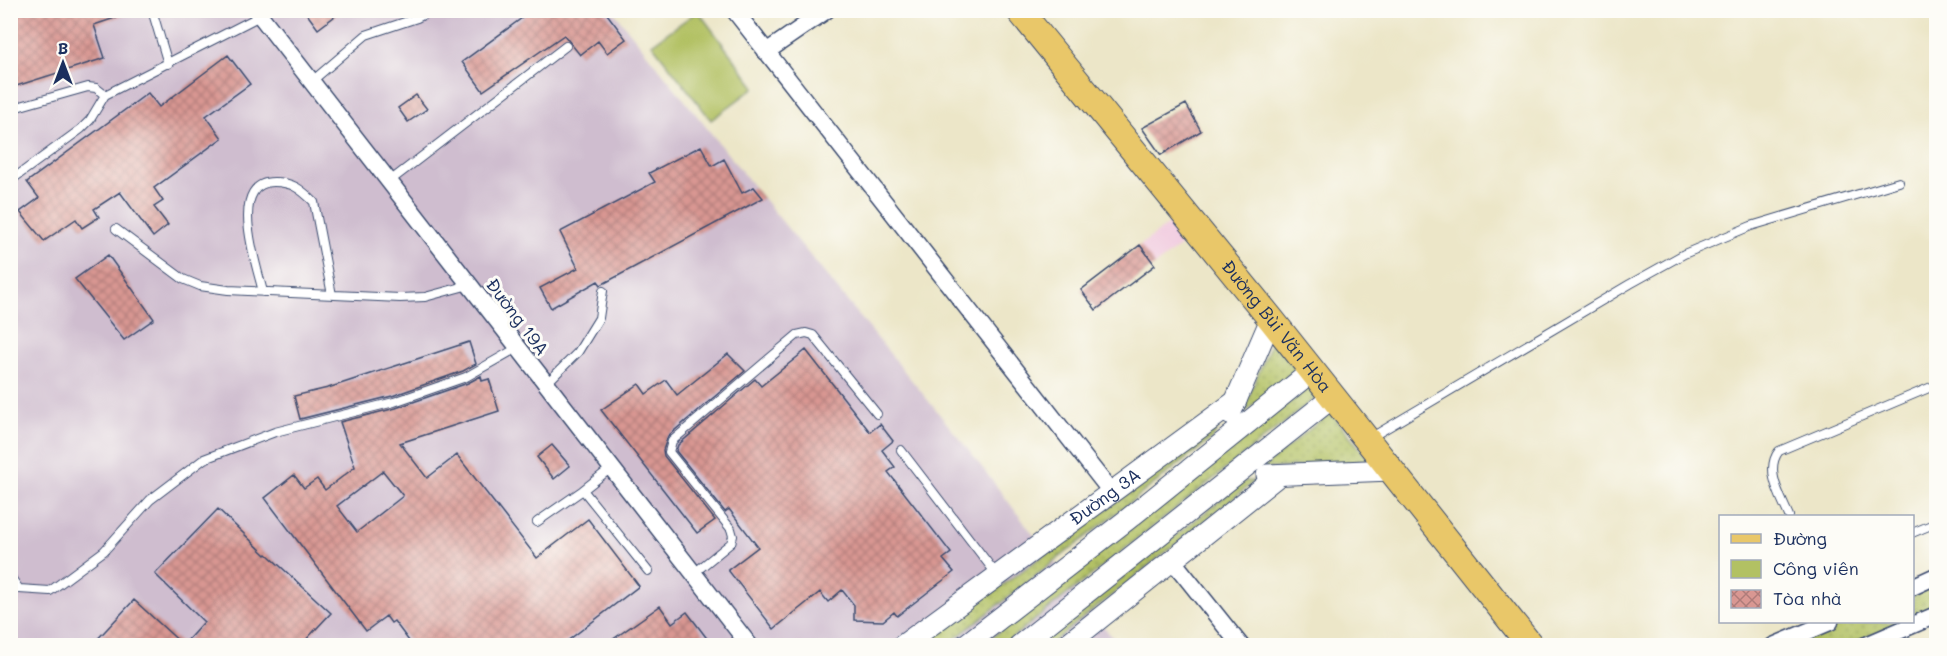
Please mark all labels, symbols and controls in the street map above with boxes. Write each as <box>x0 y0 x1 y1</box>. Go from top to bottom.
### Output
north arrow <box>33 33 93 93</box>
text: B <box>58 37 68 58</box>
street label: Đường Bùi Văn Hòa <box>1217 254 1338 397</box>
street label: Đường 19A <box>481 273 555 360</box>
street label: Đường 3A <box>1064 462 1145 530</box>
legend <box>1719 515 1914 623</box>
text: Đường <box>1773 526 1827 550</box>
text: Công viên <box>1773 556 1859 580</box>
text: Tòa nhà <box>1773 586 1842 610</box>

